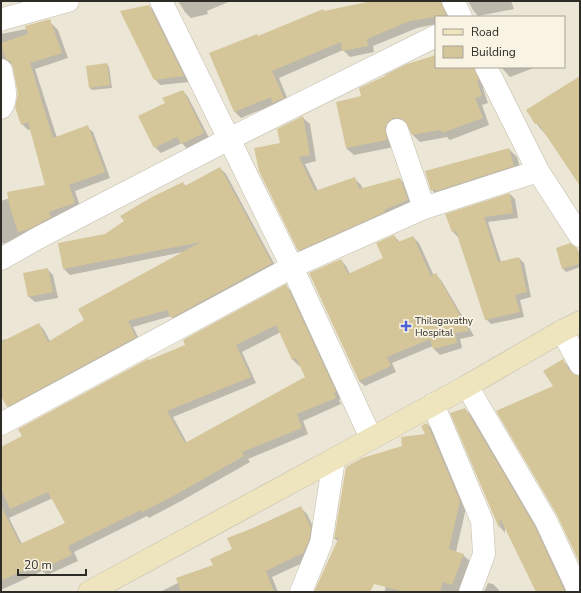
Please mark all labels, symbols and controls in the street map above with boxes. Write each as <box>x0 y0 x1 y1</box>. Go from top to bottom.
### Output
legend <box>435 16 565 68</box>
text: Road <box>471 24 499 40</box>
text: Building <box>471 44 516 60</box>
place label: Thilagavathy Hospital <box>415 314 474 340</box>
marker: Thilagavathy Hospital <box>400 320 412 332</box>
scale bar <box>18 551 86 577</box>
text: 20 m <box>24 557 52 573</box>

